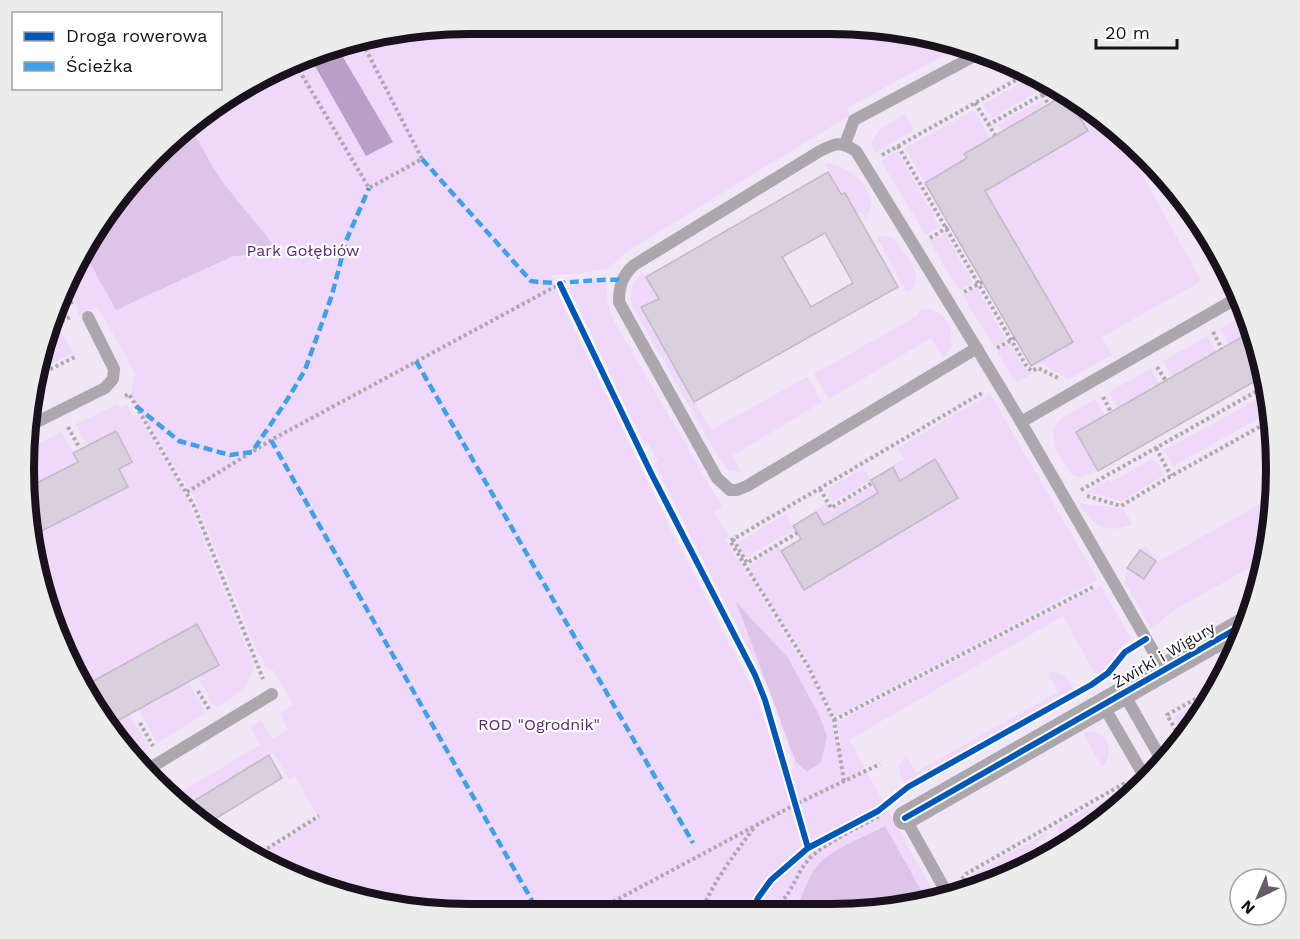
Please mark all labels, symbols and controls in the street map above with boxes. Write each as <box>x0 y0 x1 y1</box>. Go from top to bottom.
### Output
legend <box>12 12 222 90</box>
scale bar <box>1096 12 1177 50</box>
text: 20 m <box>1105 22 1150 43</box>
text: Droga rowerowa <box>66 25 208 46</box>
text: Ścieżka <box>66 55 133 76</box>
park label: Park Gołębiów <box>247 241 359 260</box>
street label: Żwirki i Wigury <box>1110 618 1219 692</box>
park label: ROD "Ogrodnik" <box>478 715 600 734</box>
north arrow <box>1228 867 1288 927</box>
text: N <box>1237 896 1259 918</box>

